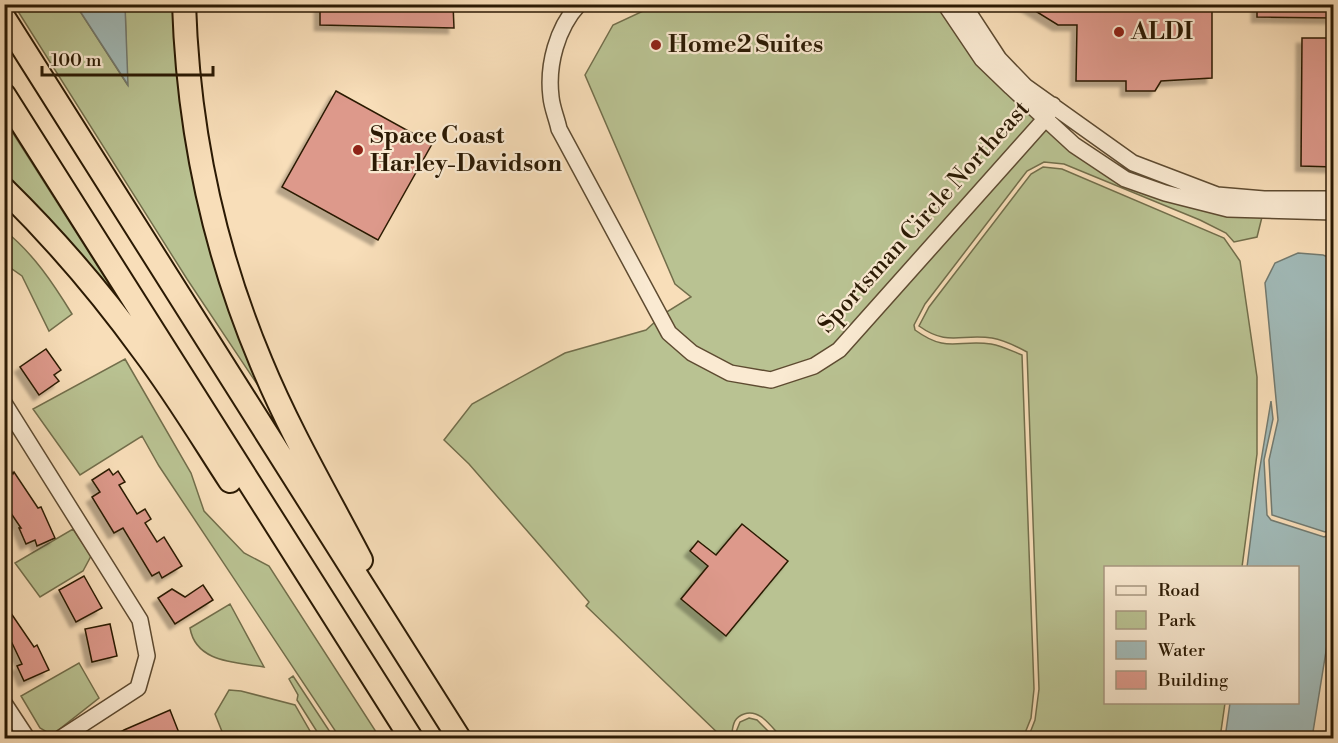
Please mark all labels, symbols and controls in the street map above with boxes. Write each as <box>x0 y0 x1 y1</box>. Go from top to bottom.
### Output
place label: ALDI <box>1130 17 1193 47</box>
marker: ALDI <box>1112 25 1126 39</box>
place label: Home2 Suites <box>668 30 823 60</box>
marker: Home2 Suites <box>649 38 663 52</box>
scale bar <box>42 39 213 77</box>
text: 100 m <box>51 49 102 72</box>
street label: Sportsman Circle Northeast <box>812 94 1037 340</box>
place label: Space Coast Harley-Davidson <box>370 121 562 179</box>
marker: Space Coast Harley-Davidson <box>351 143 365 157</box>
legend <box>1104 566 1299 704</box>
text: Road <box>1158 579 1201 602</box>
text: Park <box>1158 609 1197 632</box>
text: Water <box>1157 639 1206 662</box>
text: Building <box>1157 669 1229 692</box>

